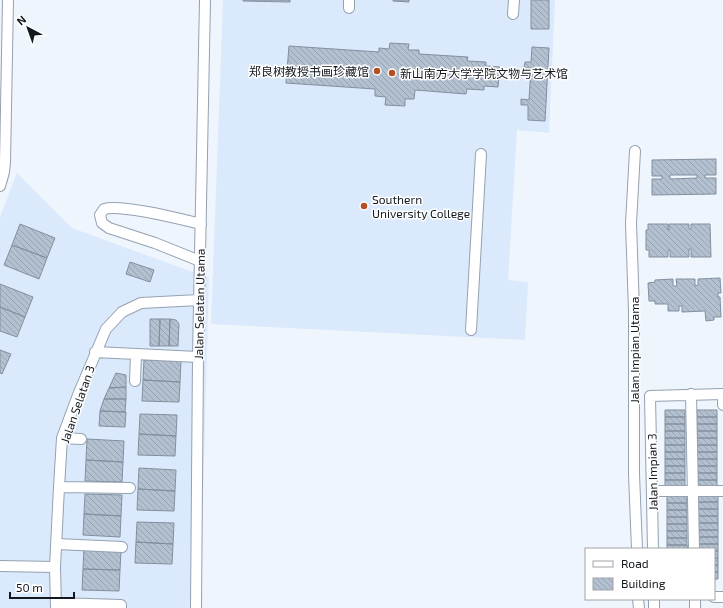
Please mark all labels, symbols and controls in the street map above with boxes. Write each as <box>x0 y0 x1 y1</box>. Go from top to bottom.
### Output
north arrow <box>8 8 48 48</box>
text: N <box>14 13 28 28</box>
place label: 郑良树教授书画珍藏馆 <box>249 64 369 78</box>
marker: 郑良树教授书画珍藏馆 <box>372 66 382 76</box>
place label: 新山南方大学学院文物与艺术馆 <box>400 66 568 80</box>
marker: 新山南方大学学院文物与艺术馆 <box>387 68 397 78</box>
place label: Southern University College <box>372 192 470 220</box>
marker: Southern University College <box>359 201 369 211</box>
street label: Jalan Selatan Utama <box>191 248 207 360</box>
street label: Jalan Impian Utama <box>627 297 641 403</box>
street label: Jalan Selatan 3 <box>57 363 97 445</box>
street label: Jalan Impian 3 <box>644 433 660 511</box>
legend <box>585 548 715 600</box>
text: Road <box>621 556 649 570</box>
scale bar <box>10 574 74 600</box>
text: Building <box>621 576 666 590</box>
text: 50 m <box>16 580 43 594</box>

